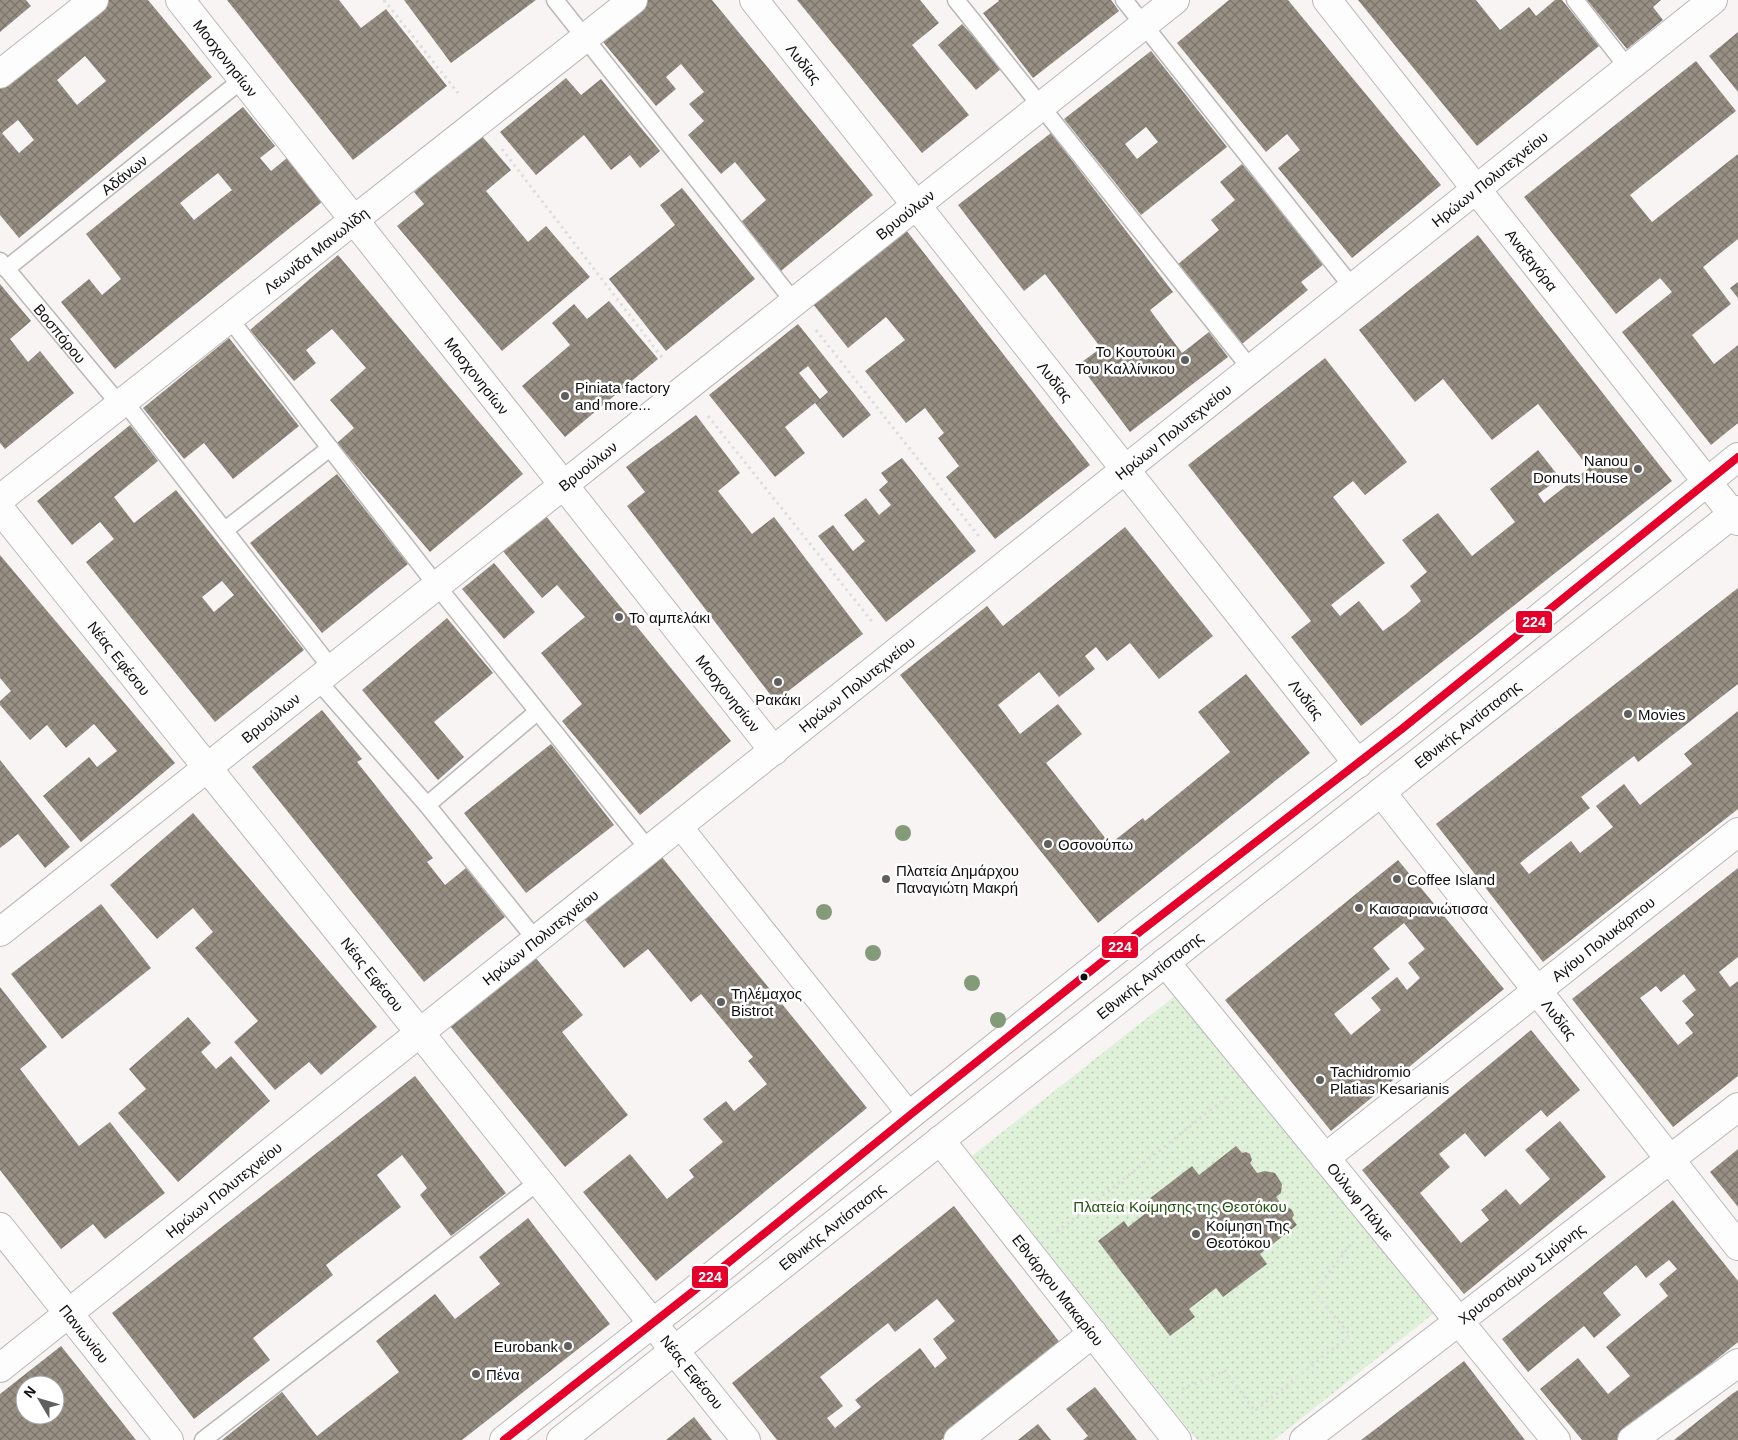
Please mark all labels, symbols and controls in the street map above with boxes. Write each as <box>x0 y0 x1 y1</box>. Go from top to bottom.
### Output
street label: Μοσχονησίων <box>190 16 262 100</box>
street label: Λυδίας <box>783 40 825 87</box>
street label: Ηρώων Πολυτεχνείου <box>1428 127 1551 230</box>
street label: Αδάνων <box>98 151 150 198</box>
street label: Βρυούλων <box>872 186 938 243</box>
street label: Λεωνίδα Μανωλίδη <box>260 204 371 296</box>
street label: Αναξαγόρα <box>1502 226 1562 294</box>
street label: Βοσπόρου <box>31 300 90 366</box>
street label: Μοσχονησίων <box>441 334 513 418</box>
place label: Το Κουτούκι Του Καλλίνικου <box>1075 343 1175 377</box>
marker: Το Κουτούκι Του Καλλίνικου <box>1179 354 1191 366</box>
street label: Λυδίας <box>1035 358 1076 405</box>
place label: Piniata factory and more... <box>575 379 671 413</box>
street label: Ηρώων Πολυτεχνείου <box>1112 380 1234 483</box>
marker: Piniata factory and more... <box>559 390 571 402</box>
street label: Βρυούλων <box>555 438 620 494</box>
place label: Nanou Donuts House <box>1533 452 1628 486</box>
marker: Nanou Donuts House <box>1632 463 1644 475</box>
place label: Το αμπελάκι <box>629 609 710 626</box>
line badge: 224 <box>1515 610 1553 634</box>
marker: Το αμπελάκι <box>613 611 625 623</box>
text: 224 <box>1522 614 1546 630</box>
street label: Νέας Εφέσου <box>85 618 154 698</box>
street label: Ηρώων Πολυτεχνείου <box>795 633 918 735</box>
street label: Μοσχονησίων <box>693 651 764 735</box>
marker: Ρακάκι <box>772 676 784 688</box>
street label: Λυδίας <box>1286 676 1327 722</box>
street label: Εθνικής Αντίστασης <box>1411 677 1524 771</box>
street label: Βρυούλων <box>238 689 303 746</box>
place label: Ρακάκι <box>755 691 801 708</box>
place label: Movies <box>1638 706 1686 723</box>
marker: Movies <box>1622 708 1634 720</box>
place label: Οσονούπω <box>1058 836 1133 853</box>
marker: Οσονούπω <box>1042 838 1054 850</box>
place label: Πλατεία Δημάρχου Παναγιώτη Μακρή <box>896 862 1019 896</box>
place label: Coffee Island <box>1407 871 1495 888</box>
marker: Πλατεία Δημάρχου Παναγιώτη Μακρή <box>880 873 892 885</box>
marker: Coffee Island <box>1391 873 1403 885</box>
street label: Ηρώων Πολυτεχνείου <box>479 885 601 988</box>
street label: Αγίου Πολυκάρπου <box>1548 893 1658 985</box>
place label: Καισαριανιώτισσα <box>1369 900 1488 917</box>
marker: Καισαριανιώτισσα <box>1353 902 1365 914</box>
street label: Εθνικής Αντίστασης <box>1093 928 1206 1022</box>
street label: Νέας Εφέσου <box>338 934 407 1014</box>
line badge: 224 <box>1101 935 1139 959</box>
text: 224 <box>1108 939 1132 955</box>
unlabelled marker <box>1079 972 1089 982</box>
place label: Τηλέμαχος Bistrot <box>731 985 802 1019</box>
marker: Τηλέμαχος Bistrot <box>715 996 727 1008</box>
street label: Λυδίας <box>1539 996 1580 1042</box>
place label: Tachidromio Platias Kesarianis <box>1330 1063 1449 1097</box>
marker: Tachidromio Platias Kesarianis <box>1314 1074 1326 1086</box>
street label: Ηρώων Πολυτεχνείου <box>162 1138 285 1241</box>
street label: Ούλωφ Πάλμε <box>1324 1159 1398 1244</box>
street label: Εθνικής Αντίστασης <box>775 1179 888 1273</box>
park label: Πλατεία Κοίμησης της Θεοτόκου <box>1073 1198 1287 1215</box>
place label: Κοίμηση Της Θεοτόκου <box>1206 1217 1290 1251</box>
street label: Χρυσοστόμου Σμύρνης <box>1455 1219 1588 1327</box>
marker: Κοίμηση Της Θεοτόκου <box>1190 1228 1202 1240</box>
street label: Εθνάρχου Μακαρίου <box>1009 1231 1107 1349</box>
line badge: 224 <box>691 1265 729 1289</box>
text: 224 <box>698 1269 722 1285</box>
street label: Πανιωνίου <box>56 1301 113 1366</box>
street label: Νέας Εφέσου <box>657 1332 727 1412</box>
place label: Eurobank <box>494 1338 558 1355</box>
marker: Eurobank <box>562 1340 574 1352</box>
place label: Πένα <box>486 1366 520 1383</box>
marker: Πένα <box>470 1368 482 1380</box>
north arrow <box>15 1375 65 1425</box>
text: N <box>20 1383 39 1401</box>

